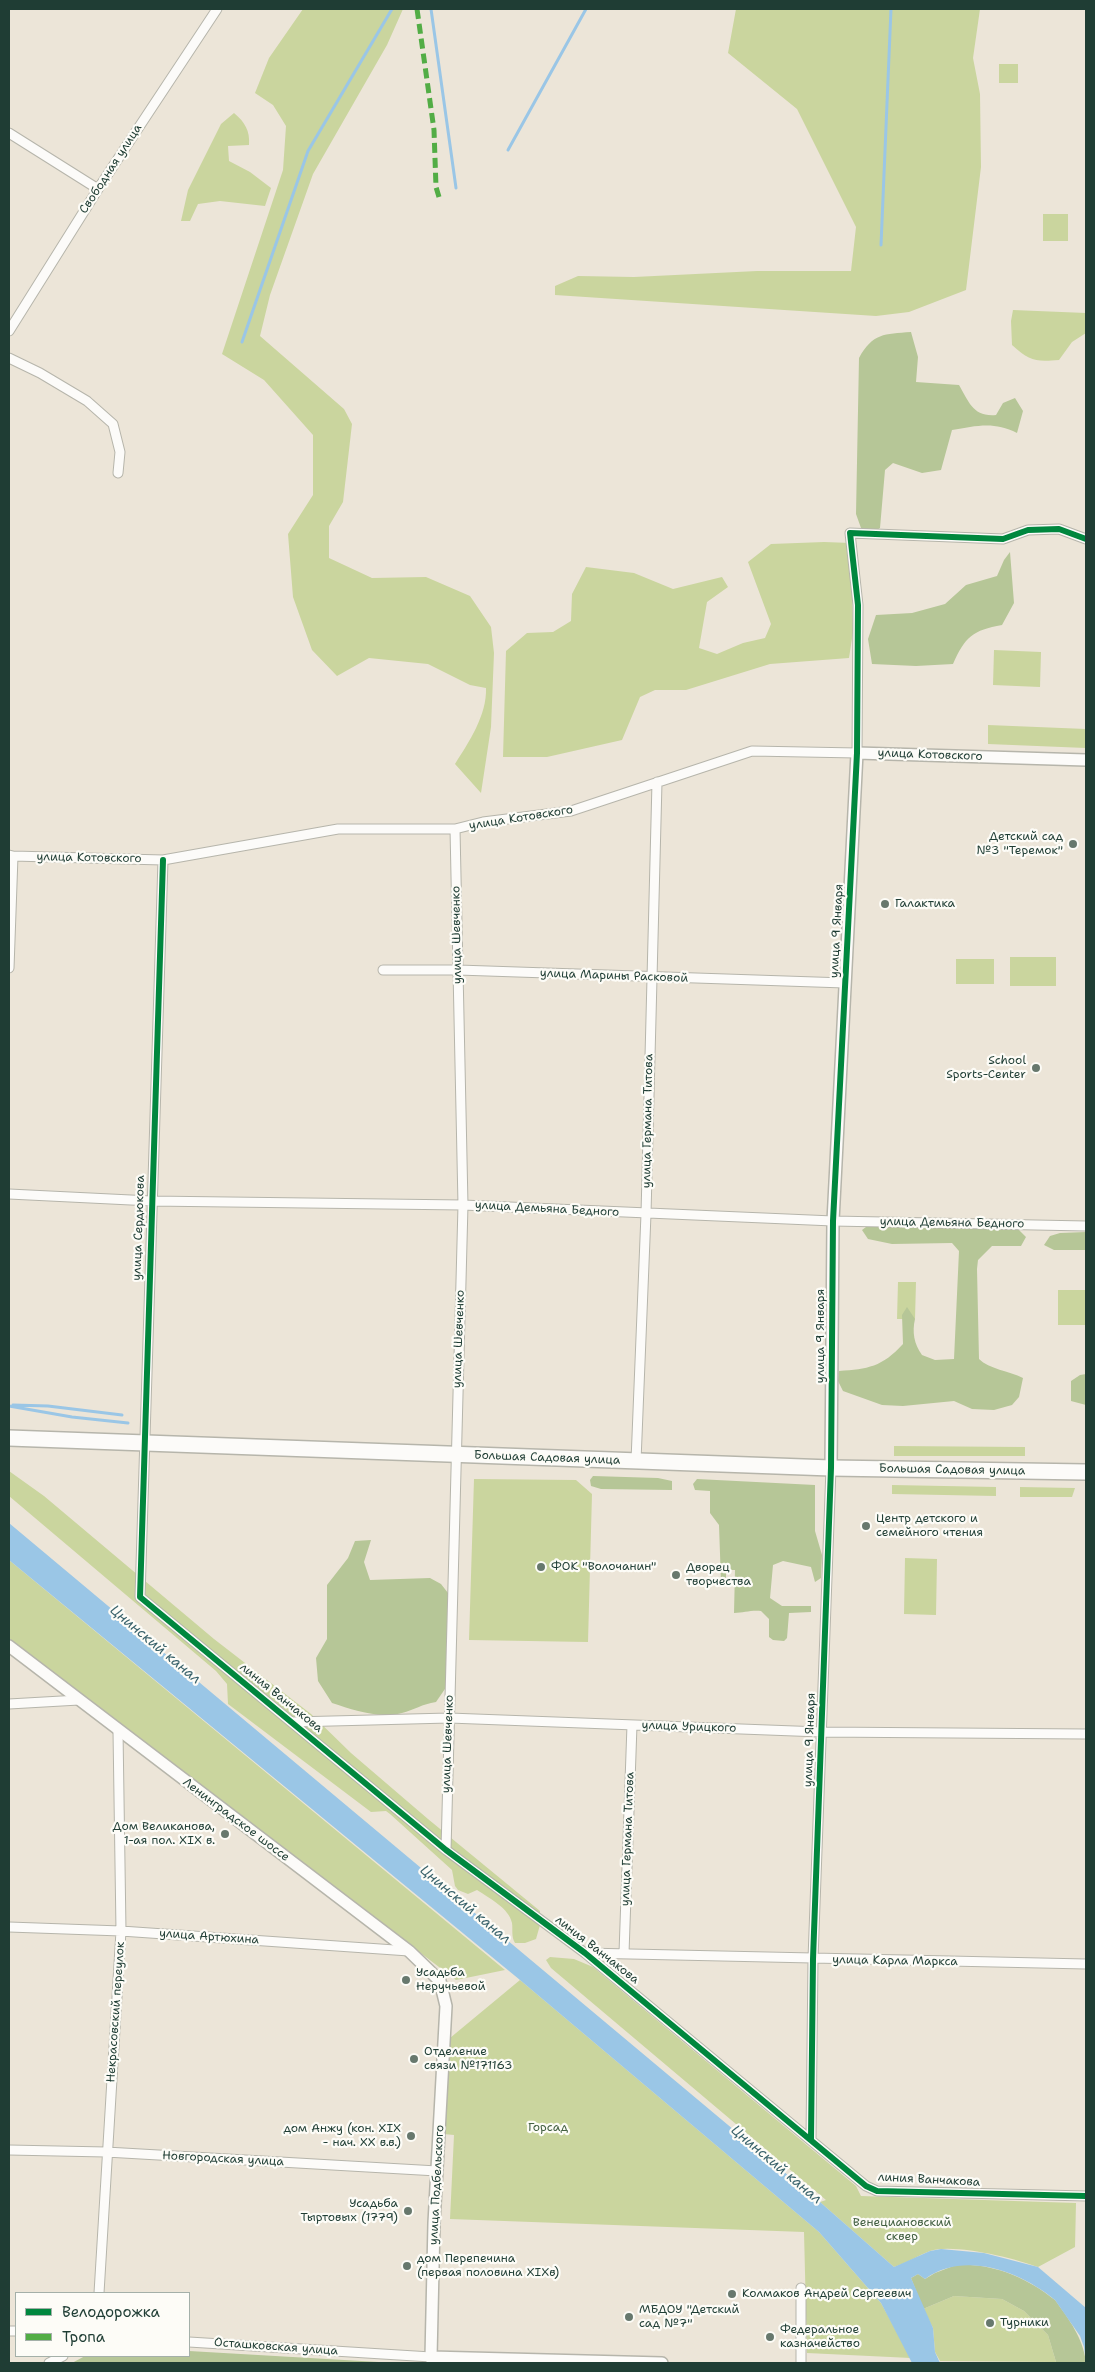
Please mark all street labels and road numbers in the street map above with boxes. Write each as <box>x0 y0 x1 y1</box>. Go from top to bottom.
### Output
street label: Свободная улица <box>77 122 145 216</box>
street label: улица Котовского <box>877 746 983 764</box>
street label: улица Котовского <box>468 803 574 833</box>
street label: улица Котовского <box>36 850 142 866</box>
street label: улица 9 Января <box>827 884 847 978</box>
street label: улица Шевченко <box>449 886 465 984</box>
street label: улица Марины Расковой <box>540 966 688 986</box>
street label: улица Германа Титова <box>640 1054 656 1188</box>
street label: улица Сердюкова <box>130 1175 148 1281</box>
street label: улица Демьяна Бедного <box>474 1198 620 1220</box>
street label: улица Демьяна Бедного <box>880 1215 1024 1231</box>
street label: улица 9 Января <box>814 1289 828 1383</box>
street label: улица Шевченко <box>450 1290 468 1388</box>
street label: Большая Садовая улица <box>474 1448 620 1468</box>
street label: Большая Садовая улица <box>879 1462 1025 1478</box>
street label: линия Ванчакова <box>237 1660 325 1736</box>
street label: улица 9 Января <box>801 1693 819 1787</box>
street label: улица Шевченко <box>439 1695 457 1793</box>
street label: улица Урицкого <box>641 1718 737 1736</box>
street label: улица Германа Титова <box>618 1772 638 1906</box>
street label: Ленинградское шоссе <box>180 1775 292 1865</box>
street label: линия Ванчакова <box>552 1913 642 1987</box>
street label: улица Артюхина <box>159 1926 259 1948</box>
street label: Некрасовский переулок <box>104 1941 128 2083</box>
street label: улица Карла Маркса <box>832 1953 958 1969</box>
street label: улица Подбельского <box>427 2125 447 2245</box>
street label: Новгородская улица <box>162 2149 284 2169</box>
street label: линия Ванчакова <box>877 2170 981 2190</box>
street label: Осташковская улица <box>214 2335 338 2359</box>

